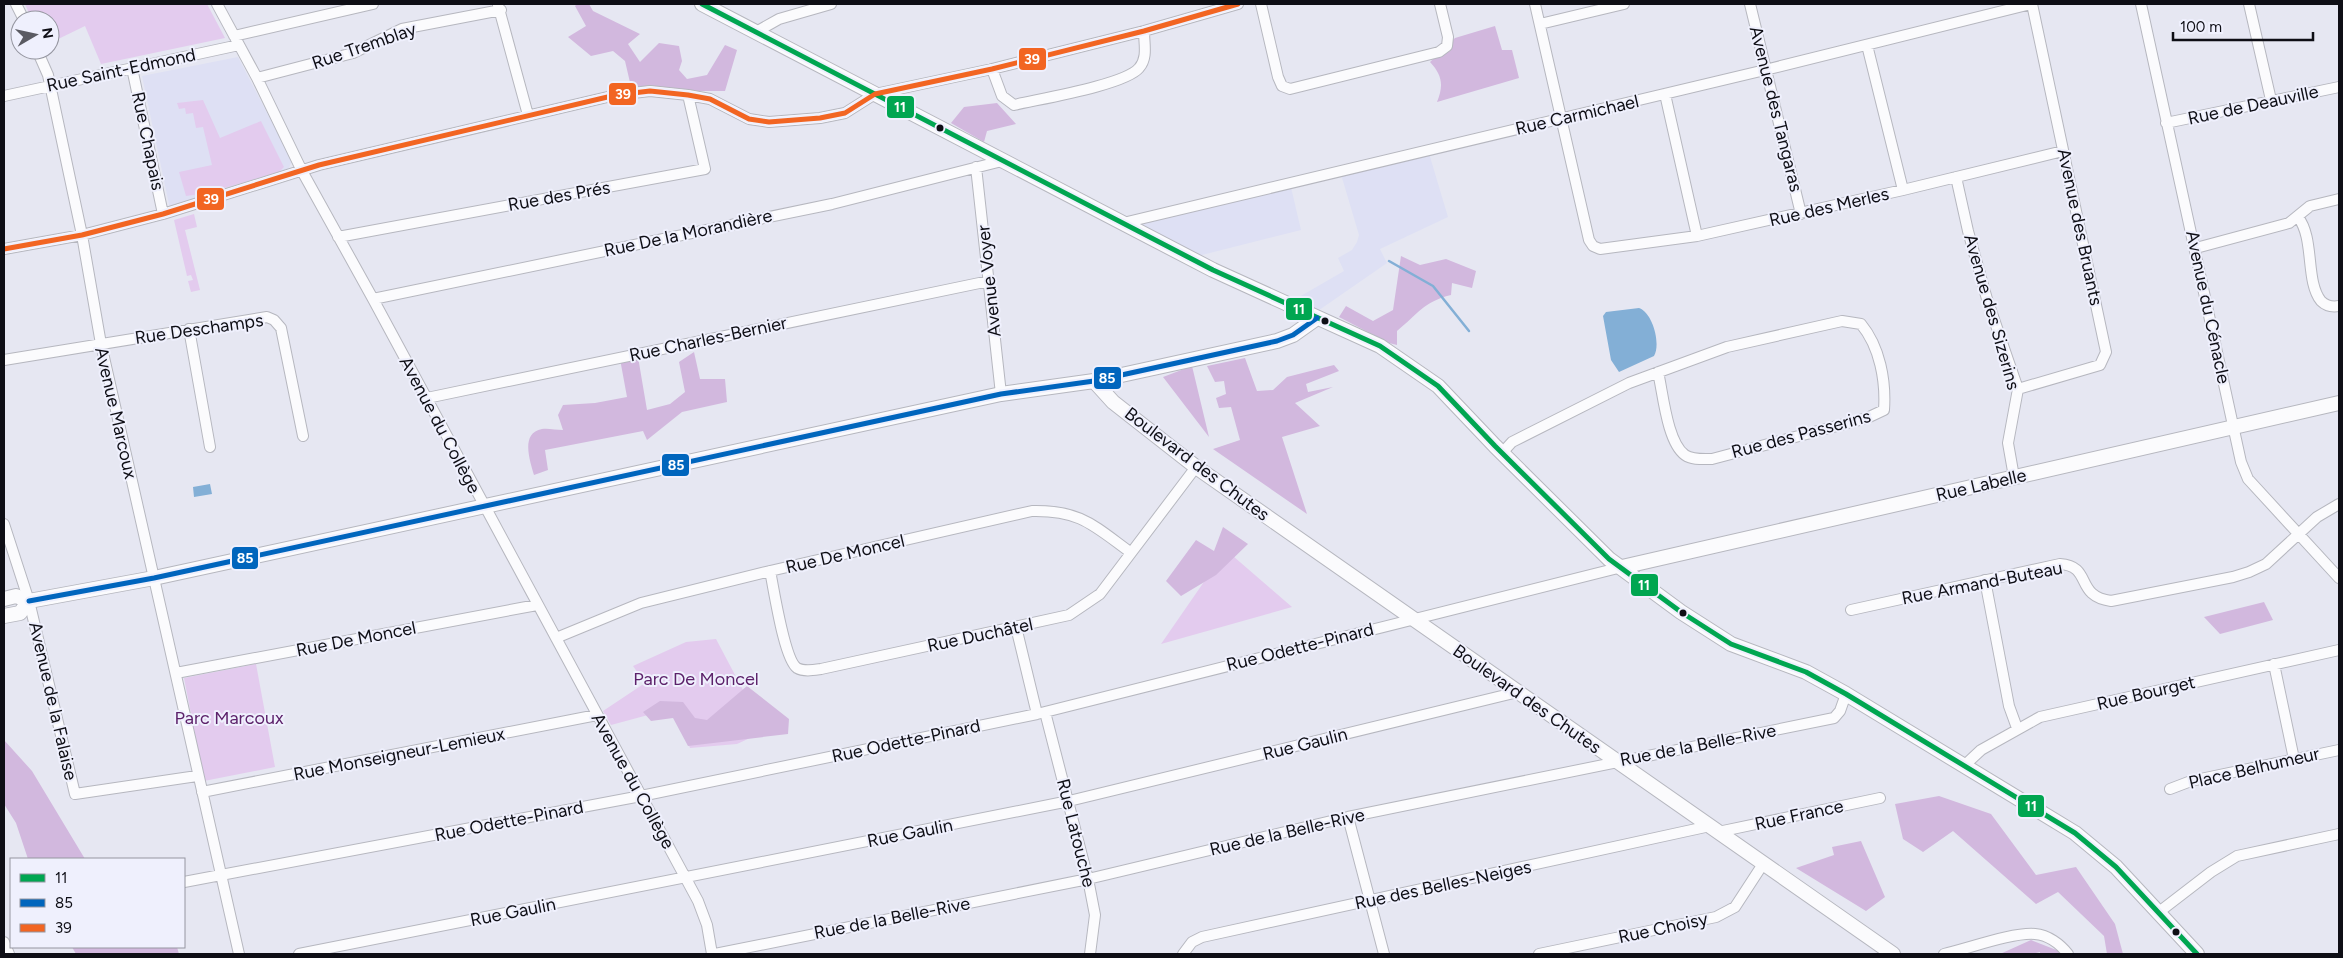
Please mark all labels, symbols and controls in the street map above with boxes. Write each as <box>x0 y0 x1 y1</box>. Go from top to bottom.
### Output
north arrow <box>10 10 60 60</box>
scale bar <box>2173 10 2313 42</box>
street label: Rue Tremblay <box>309 18 420 74</box>
text: 100 m <box>2180 18 2222 36</box>
street label: Avenue des Tangaras <box>1745 24 1807 194</box>
text: N <box>38 26 57 40</box>
street label: Rue Saint-Edmond <box>44 43 198 97</box>
line badge: 39 <box>1018 47 1047 71</box>
text: 39 <box>1024 51 1040 68</box>
street label: Rue de Deauville <box>2186 80 2321 130</box>
line badge: 39 <box>608 82 637 106</box>
text: 39 <box>615 86 631 103</box>
street label: Rue Chapais <box>127 90 169 192</box>
street label: Rue Carmichael <box>1513 90 1641 140</box>
line badge: 11 <box>886 95 915 119</box>
text: 11 <box>894 99 906 116</box>
unlabelled marker <box>935 123 945 133</box>
street label: Avenue des Bruants <box>2053 146 2107 308</box>
street label: Rue des Prés <box>506 176 612 216</box>
street label: Rue des Merles <box>1767 183 1891 231</box>
line badge: 39 <box>196 187 225 211</box>
text: 39 <box>203 191 219 208</box>
street label: Rue De la Morandière <box>602 204 774 262</box>
street label: Avenue Voyer <box>972 224 1006 338</box>
street label: Avenue du Cénacle <box>2181 228 2235 386</box>
street label: Avenue des Sizerins <box>1959 232 2025 392</box>
line badge: 11 <box>1285 297 1313 321</box>
text: 11 <box>1293 301 1305 318</box>
street label: Rue Deschamps <box>133 309 265 349</box>
street label: Rue Charles-Bernier <box>627 312 789 366</box>
unlabelled marker <box>1320 316 1330 326</box>
street label: Avenue Marcoux <box>90 345 142 481</box>
street label: Avenue du Collège <box>395 353 485 497</box>
line badge: 85 <box>1093 366 1122 390</box>
text: 85 <box>1099 370 1115 387</box>
street label: Boulevard des Chutes <box>1120 402 1274 526</box>
street label: Rue des Passerins <box>1729 405 1873 463</box>
line badge: 85 <box>661 453 690 477</box>
text: 85 <box>668 457 684 474</box>
street label: Rue Labelle <box>1934 464 2029 506</box>
street label: Rue De Moncel <box>783 530 907 578</box>
line badge: 85 <box>231 546 259 570</box>
text: 85 <box>237 550 253 567</box>
street label: Rue Armand-Buteau <box>1900 557 2064 609</box>
line badge: 11 <box>1630 573 1659 597</box>
text: 11 <box>1638 577 1650 594</box>
unlabelled marker <box>1678 608 1688 618</box>
street label: Rue Duchâtel <box>925 613 1035 657</box>
street label: Rue De Moncel <box>294 617 418 661</box>
street label: Rue Odette-Pinard <box>1224 618 1376 676</box>
street label: Avenue de la Falaise <box>24 620 82 783</box>
street label: Boulevard des Chutes <box>1449 640 1605 758</box>
park label: Parc De Moncel <box>633 668 759 690</box>
street label: Rue Bourget <box>2095 671 2198 715</box>
park label: Parc Marcoux <box>175 707 284 729</box>
street label: Avenue du Collège <box>587 709 680 853</box>
street label: Rue Odette-Pinard <box>830 715 982 767</box>
street label: Rue de la Belle-Rive <box>1618 719 1778 771</box>
street label: Rue Monseigneur-Lemieux <box>291 723 507 785</box>
street label: Rue Gaulin <box>1260 723 1350 765</box>
street label: Place Belhumeur <box>2186 742 2322 794</box>
street label: Rue Latouche <box>1052 776 1100 890</box>
line badge: 11 <box>2017 794 2045 818</box>
street label: Rue France <box>1753 795 1845 835</box>
street label: Rue Odette-Pinard <box>433 796 585 846</box>
text: 11 <box>2025 798 2037 815</box>
street label: Rue de la Belle-Rive <box>1207 803 1367 861</box>
street label: Rue Gaulin <box>865 814 955 852</box>
street label: Rue des Belles-Neiges <box>1353 856 1533 914</box>
legend <box>10 858 185 948</box>
text: 11 <box>55 869 67 887</box>
street label: Rue de la Belle-Rive <box>812 892 972 944</box>
street label: Rue Gaulin <box>468 893 558 931</box>
text: 85 <box>55 894 73 912</box>
street label: Rue Choisy <box>1616 908 1710 948</box>
text: 39 <box>55 919 72 937</box>
unlabelled marker <box>2171 927 2181 937</box>

